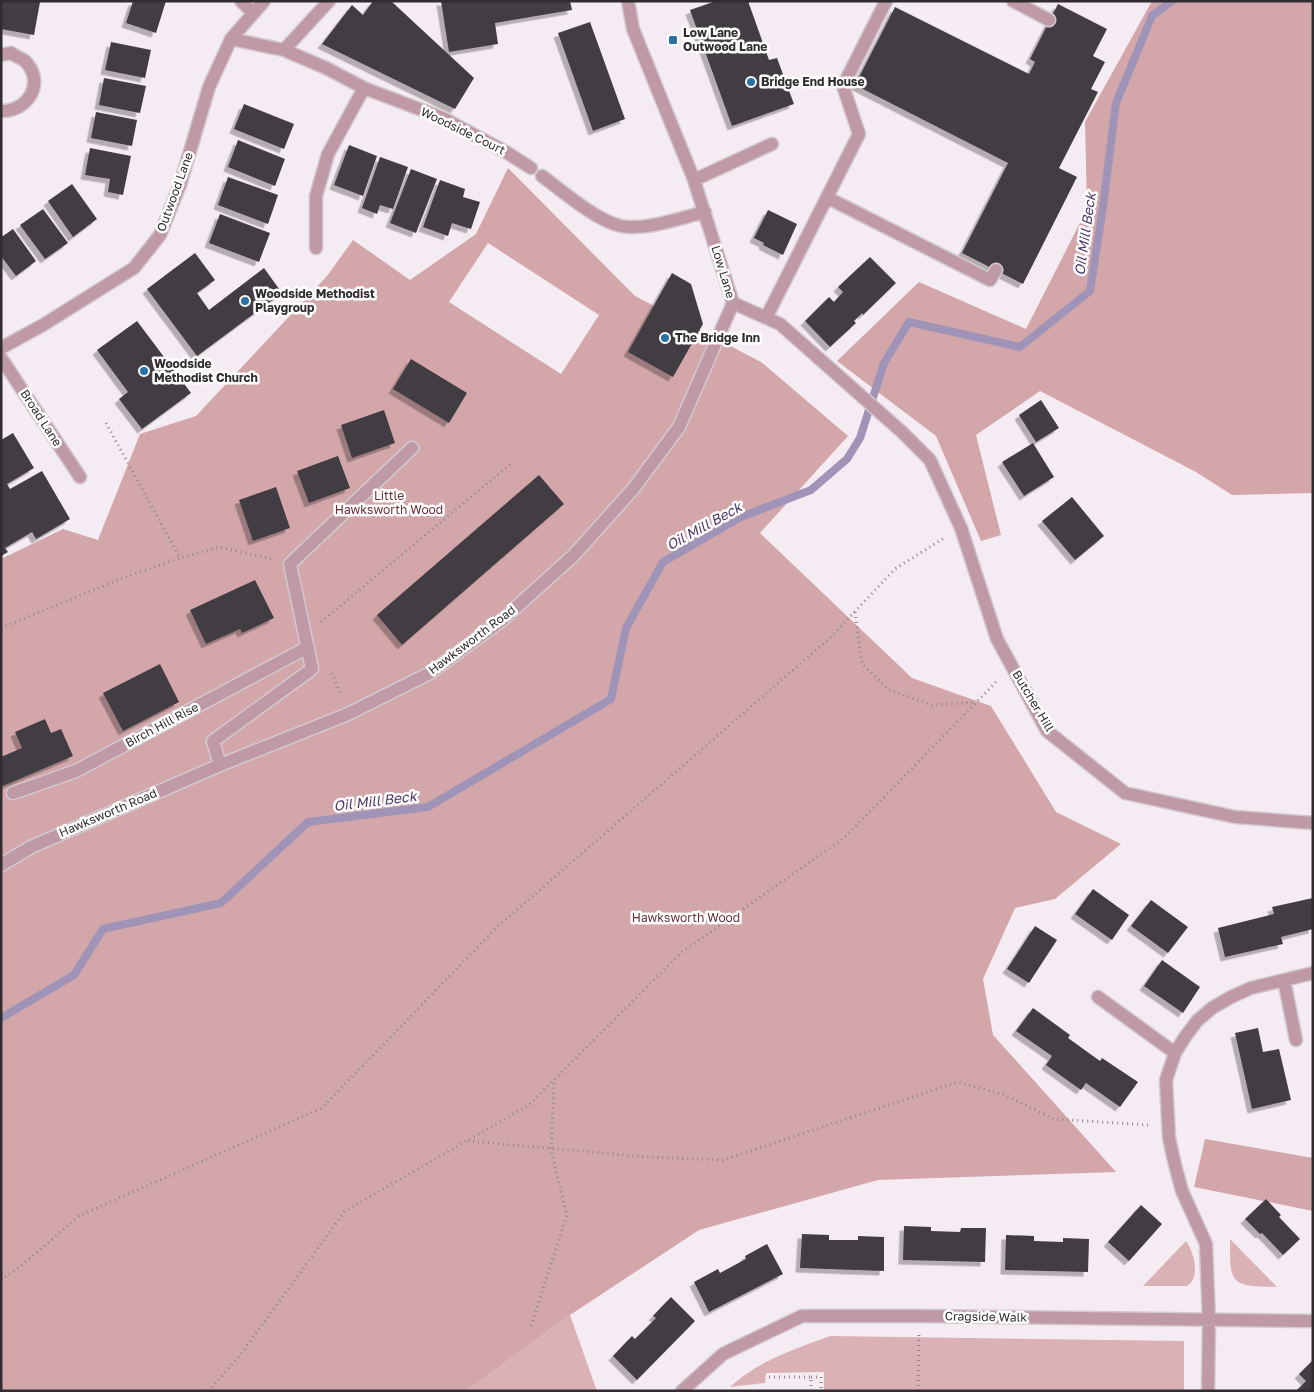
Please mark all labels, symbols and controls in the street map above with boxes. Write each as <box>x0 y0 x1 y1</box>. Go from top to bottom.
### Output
place label: Low Lane Outwood Lane <box>683 25 767 54</box>
marker: Low Lane Outwood Lane <box>667 34 679 46</box>
place label: Bridge End House <box>761 74 865 89</box>
marker: Bridge End House <box>745 76 757 88</box>
street label: Woodside Court <box>419 104 508 158</box>
street label: Outwood Lane <box>153 150 196 234</box>
water label: Oil Mill Beck <box>1070 189 1099 276</box>
street label: Low Lane <box>708 244 739 300</box>
place label: Woodside Methodist Playgroup <box>255 286 375 315</box>
marker: Woodside Methodist Playgroup <box>239 295 251 307</box>
place label: The Bridge Inn <box>675 330 760 345</box>
marker: The Bridge Inn <box>659 332 671 344</box>
place label: Woodside Methodist Church <box>154 356 258 385</box>
marker: Woodside Methodist Church <box>138 365 150 377</box>
street label: Broad Lane <box>17 386 65 449</box>
park label: Little Hawksworth Wood <box>335 488 443 517</box>
water label: Oil Mill Beck <box>663 497 746 553</box>
street label: Hawksworth Road <box>425 602 518 677</box>
street label: Butcher Hill <box>1009 667 1058 734</box>
street label: Birch Hill Rise <box>123 699 201 750</box>
street label: Hawksworth Road <box>57 785 159 840</box>
water label: Oil Mill Beck <box>333 787 419 814</box>
park label: Hawksworth Wood <box>632 910 740 925</box>
street label: Cragside Walk <box>945 1308 1027 1325</box>

